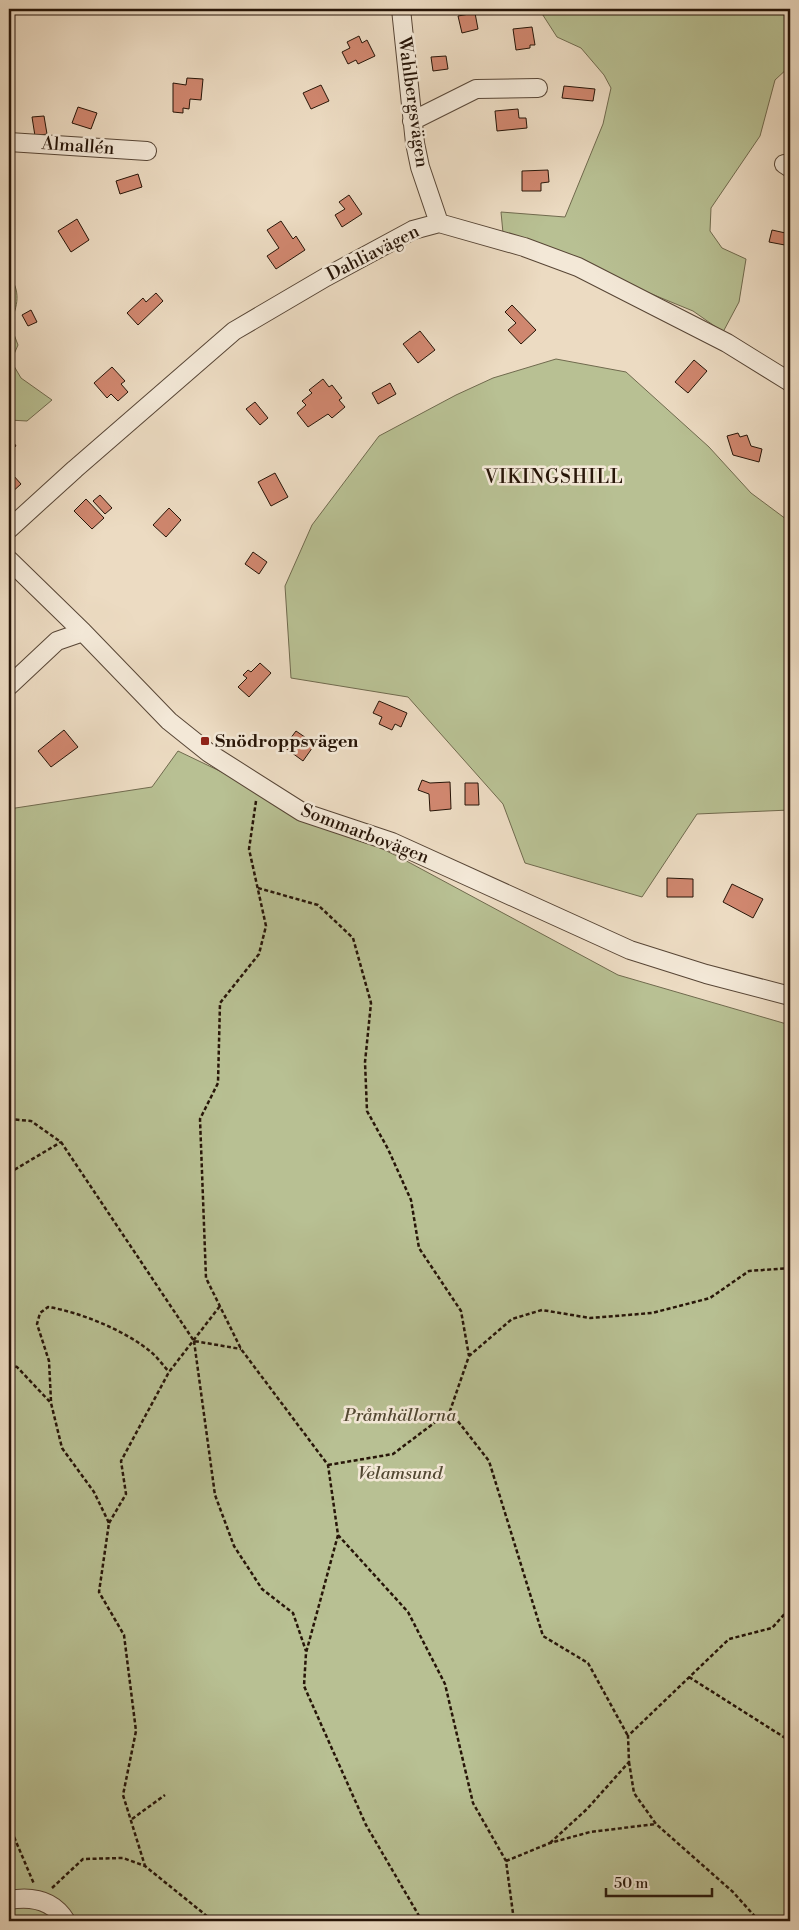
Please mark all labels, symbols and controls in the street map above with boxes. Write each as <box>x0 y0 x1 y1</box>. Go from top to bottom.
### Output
street label: Wahlbergsvägen <box>392 34 434 169</box>
street label: Almallén <box>40 132 115 160</box>
street label: Dahliavägen <box>323 220 423 286</box>
district label: VIKINGSHILL <box>483 465 624 489</box>
place label: Snödroppsvägen <box>215 730 358 753</box>
marker: Snödroppsvägen <box>199 735 211 747</box>
street label: Sommarbovägen <box>298 799 433 869</box>
park label: Pråmhällorna <box>343 1404 457 1427</box>
park label: Velamsund <box>358 1462 443 1485</box>
scale bar <box>606 1865 713 1897</box>
text: 50 m <box>614 1874 648 1893</box>

